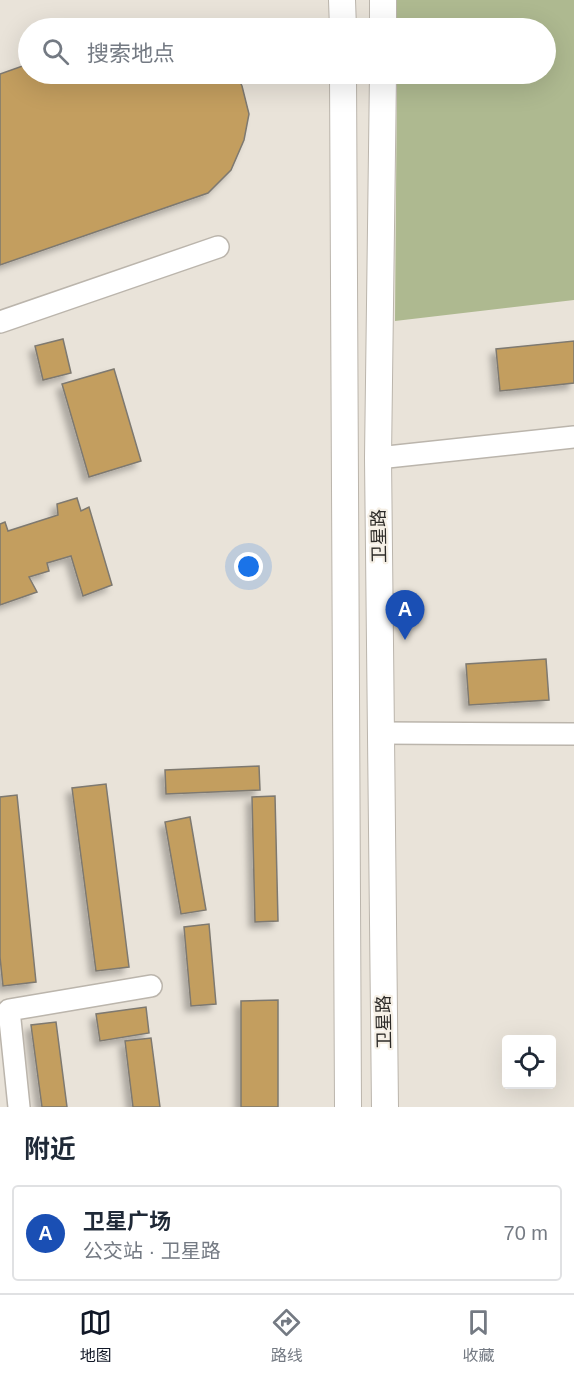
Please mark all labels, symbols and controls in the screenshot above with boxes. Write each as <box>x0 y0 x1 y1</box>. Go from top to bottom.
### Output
search box <box>18 18 556 84</box>
icon: search <box>39 35 72 68</box>
text: 搜索地点 <box>87 41 175 66</box>
street label: 卫星路 <box>369 509 389 563</box>
your location <box>234 552 263 581</box>
pin: A <box>386 590 424 640</box>
street label: 卫星路 <box>374 995 394 1049</box>
map controls <box>502 1035 556 1089</box>
button: locate <box>502 1035 556 1089</box>
text: 附近 <box>24 1134 76 1164</box>
text: 卫星广场 <box>83 1209 171 1234</box>
text: A <box>38 1222 53 1244</box>
text: 70 m <box>504 1222 548 1244</box>
text: 公交站 · 卫星路 <box>83 1240 221 1262</box>
tab: 地图 <box>79 1306 112 1366</box>
tab: 路线 <box>270 1306 303 1366</box>
tab: 收藏 <box>462 1306 495 1366</box>

